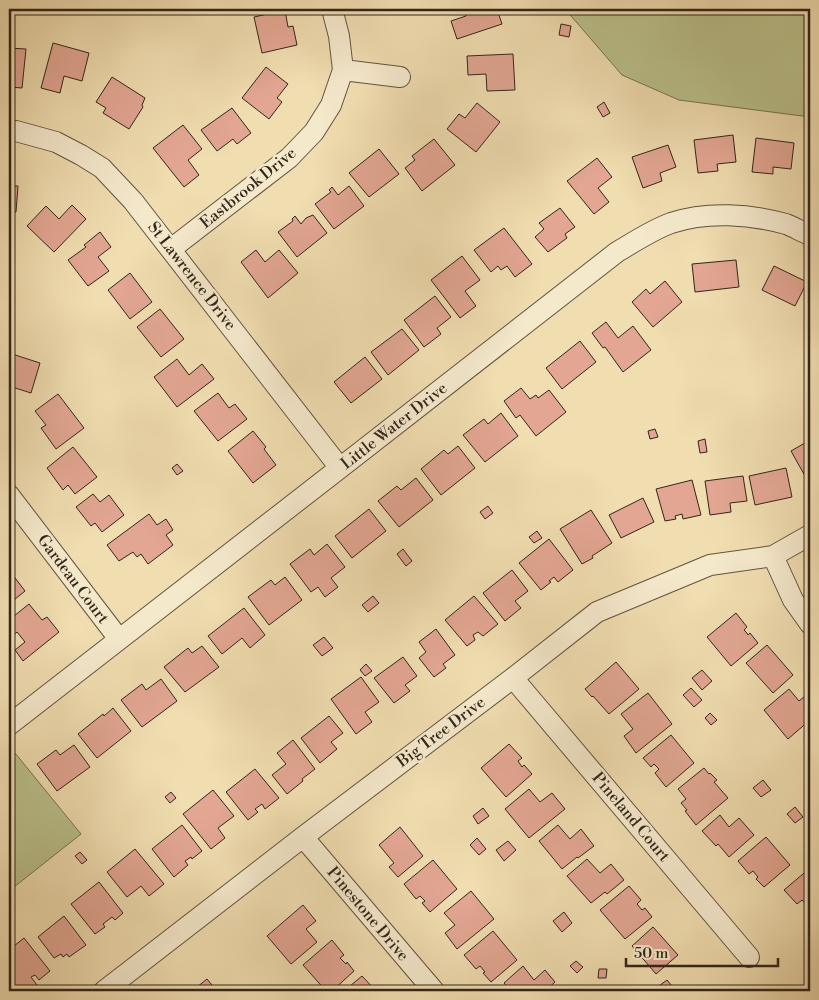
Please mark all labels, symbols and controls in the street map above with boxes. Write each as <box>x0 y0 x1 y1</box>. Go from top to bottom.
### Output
street label: Eastbrook Drive <box>196 143 300 233</box>
street label: St Lawrence Drive <box>143 218 241 334</box>
street label: Little Water Drive <box>337 378 451 474</box>
street label: Gardeau Court <box>33 530 113 628</box>
street label: Big Tree Drive <box>392 692 489 772</box>
street label: Pineland Court <box>588 768 674 866</box>
street label: Pinestone Drive <box>323 863 413 965</box>
scale bar <box>626 935 779 967</box>
text: 50 m <box>634 944 668 963</box>

